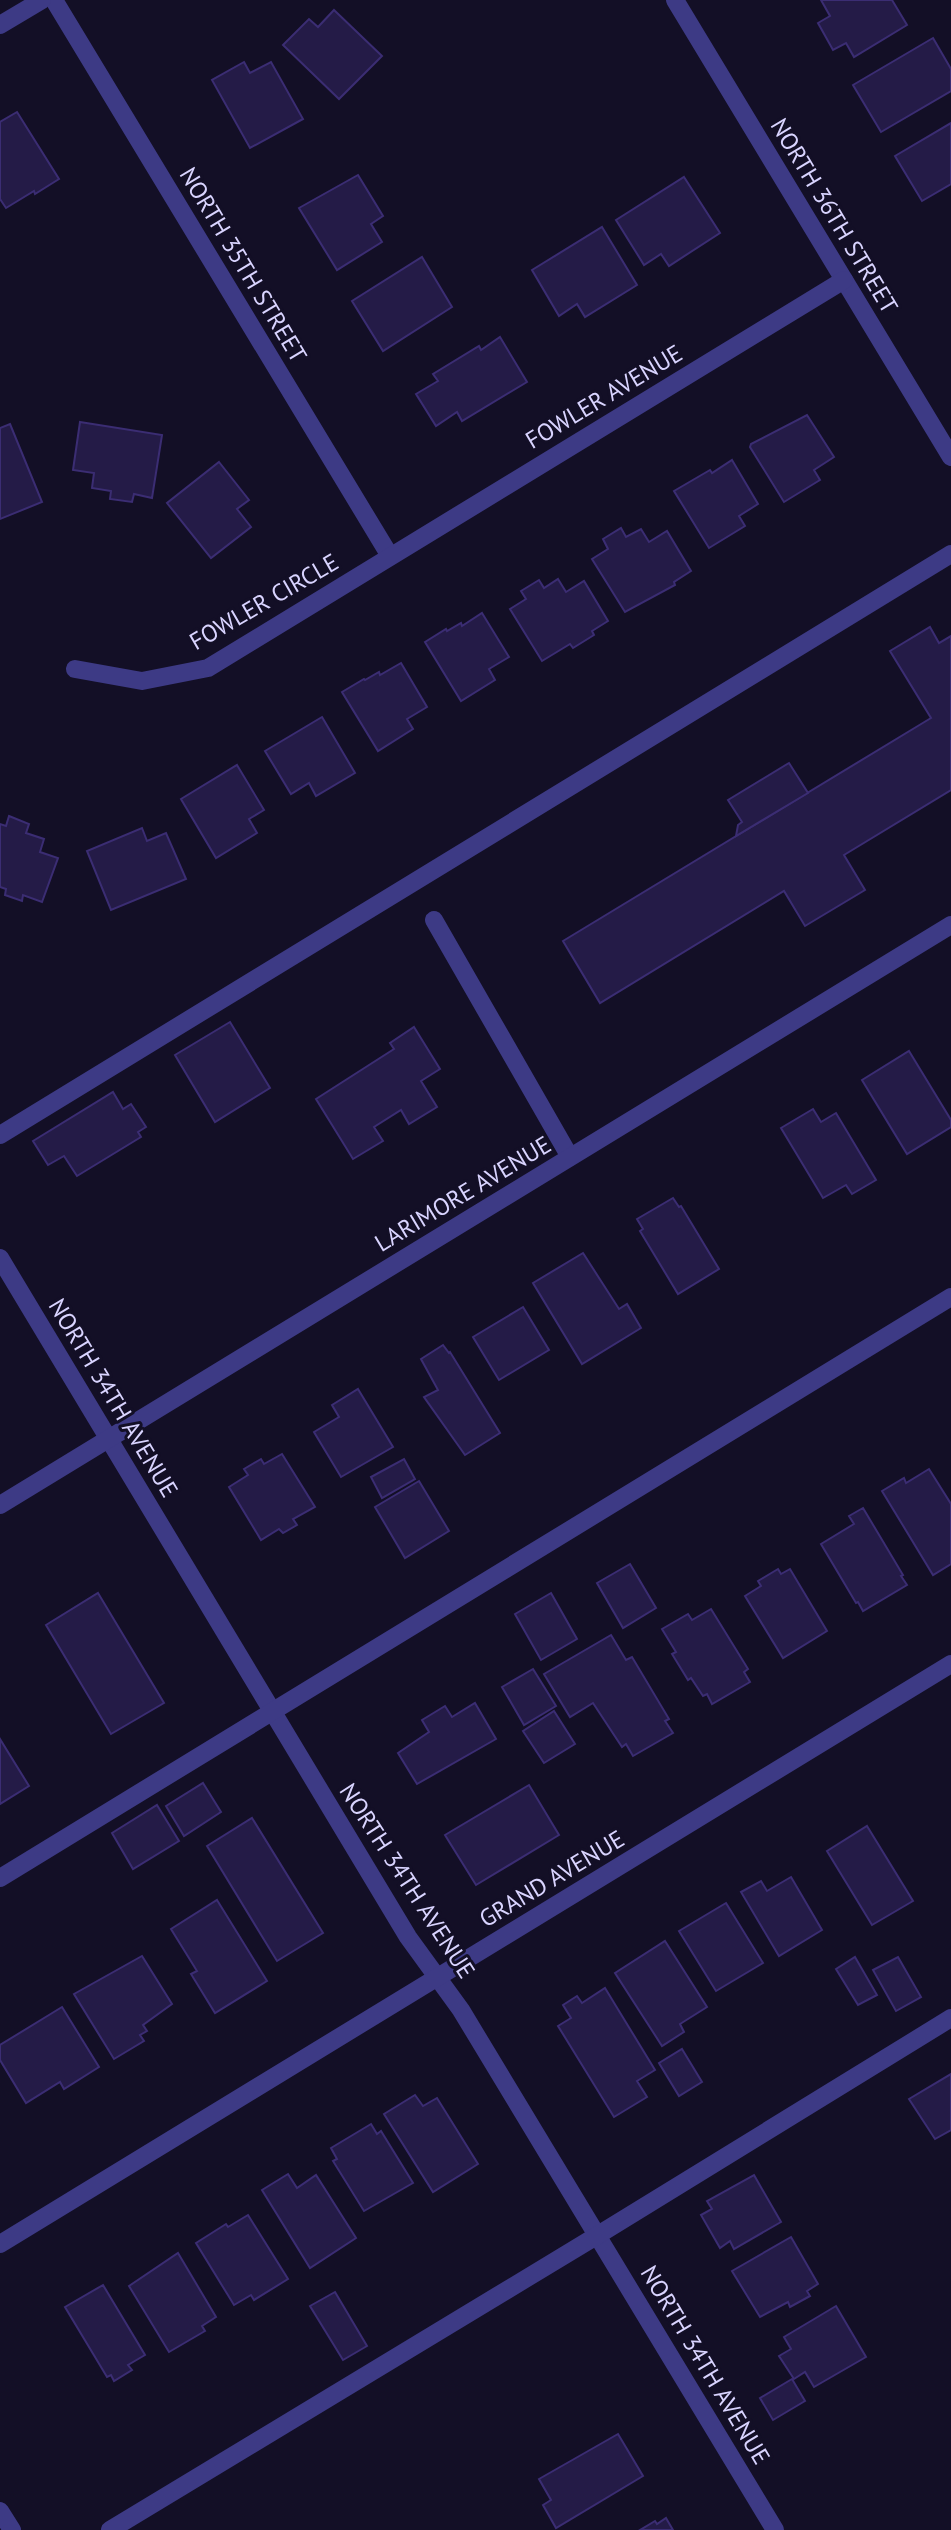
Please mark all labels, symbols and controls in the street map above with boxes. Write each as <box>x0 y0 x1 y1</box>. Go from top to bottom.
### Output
street label: NORTH 36TH STREET <box>764 112 905 319</box>
street label: NORTH 35TH STREET <box>173 161 314 368</box>
street label: FOWLER AVENUE <box>520 338 688 456</box>
street label: FOWLER CIRCLE <box>184 546 344 657</box>
street label: LARIMORE AVENUE <box>369 1129 557 1258</box>
street label: NORTH 34TH AVENUE <box>42 1293 185 1503</box>
street label: NORTH 34TH AVENUE <box>333 1777 482 1984</box>
street label: GRAND AVENUE <box>473 1823 630 1934</box>
street label: NORTH 34TH AVENUE <box>634 2260 777 2470</box>

